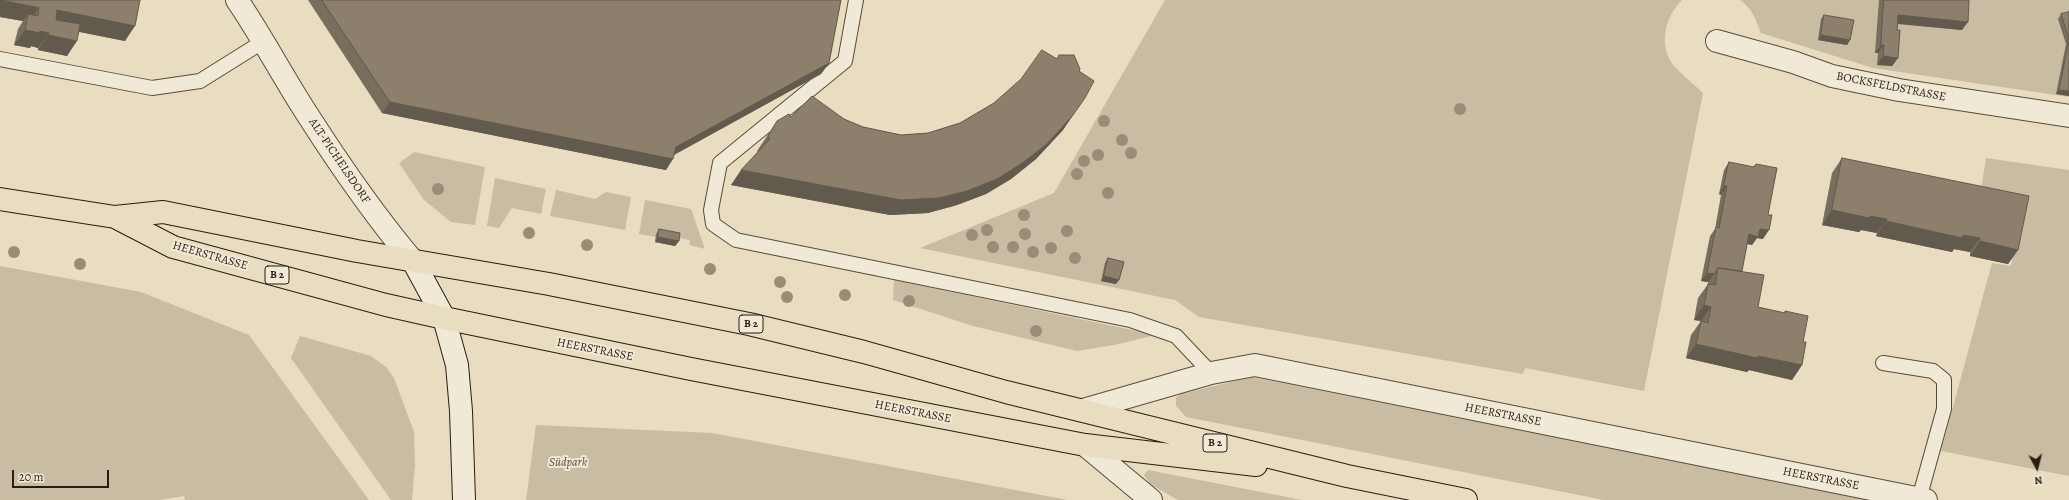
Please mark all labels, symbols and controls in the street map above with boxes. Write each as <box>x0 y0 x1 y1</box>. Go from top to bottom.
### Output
street label: BOCKSFELDSTRASSE <box>1835 69 1947 105</box>
street label: ALT-PICHELSDORF <box>305 116 373 206</box>
street label: HEERSTRASSE <box>171 238 249 274</box>
road number: B 2 <box>265 266 289 284</box>
road number: B 2 <box>739 315 763 333</box>
street label: HEERSTRASSE <box>556 336 634 364</box>
street label: HEERSTRASSE <box>874 398 952 426</box>
street label: HEERSTRASSE <box>1464 401 1542 429</box>
road number: B 2 <box>1203 434 1227 452</box>
north arrow <box>2017 448 2057 488</box>
park label: Südpark <box>549 456 587 470</box>
scale bar <box>14 462 111 488</box>
street label: HEERSTRASSE <box>1782 465 1860 493</box>
text: 20 m <box>19 469 43 485</box>
text: N <box>2034 472 2043 488</box>

